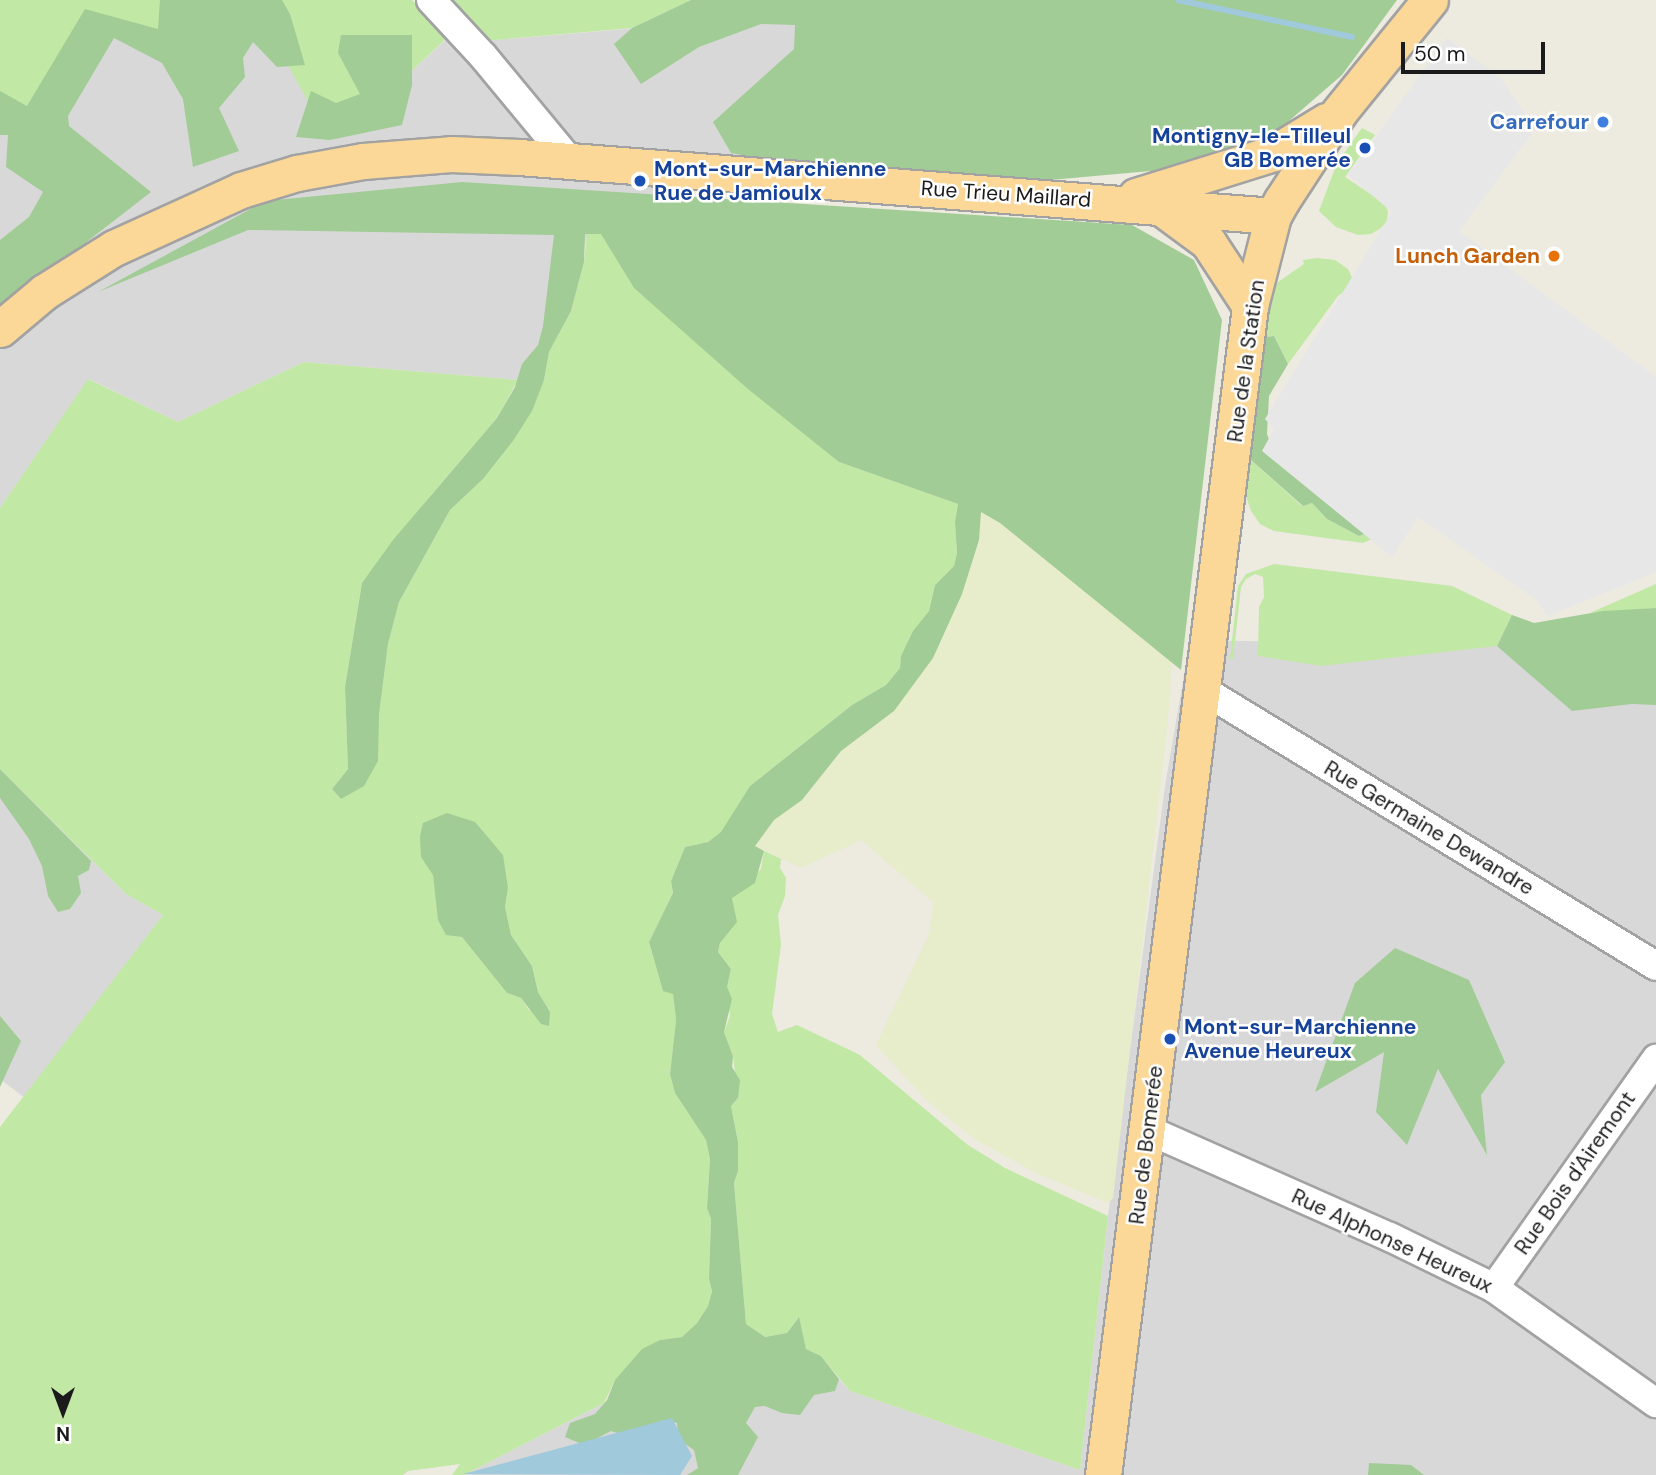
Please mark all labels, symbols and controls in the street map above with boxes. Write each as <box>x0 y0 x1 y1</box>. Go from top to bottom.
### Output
scale bar <box>1404 28 1548 72</box>
text: 50 m <box>1414 40 1465 68</box>
place label: Carrefour <box>1490 109 1589 135</box>
marker: Carrefour <box>1595 114 1611 130</box>
place label: Montigny-le-Tilleul GB Bomerée <box>1152 123 1351 173</box>
marker: Montigny-le-Tilleul GB Bomerée <box>1357 140 1373 156</box>
place label: Mont-sur-Marchienne Rue de Jamioulx <box>654 156 886 206</box>
marker: Mont-sur-Marchienne Rue de Jamioulx <box>632 173 648 189</box>
street label: Rue Trieu Maillard <box>920 175 1092 213</box>
place label: Lunch Garden <box>1395 243 1540 269</box>
marker: Lunch Garden <box>1546 248 1562 264</box>
street label: Rue de la Station <box>1222 278 1270 444</box>
street label: Rue Germaine Dewandre <box>1320 755 1538 901</box>
place label: Mont-sur-Marchienne Avenue Heureux <box>1184 1014 1416 1064</box>
marker: Mont-sur-Marchienne Avenue Heureux <box>1162 1031 1178 1047</box>
street label: Rue de Bomerée <box>1124 1064 1168 1226</box>
street label: Rue Bois d'Airemont <box>1509 1087 1641 1259</box>
street label: Rue Alphonse Heureux <box>1288 1183 1496 1299</box>
north arrow <box>28 1377 98 1447</box>
text: N <box>56 1421 70 1446</box>

